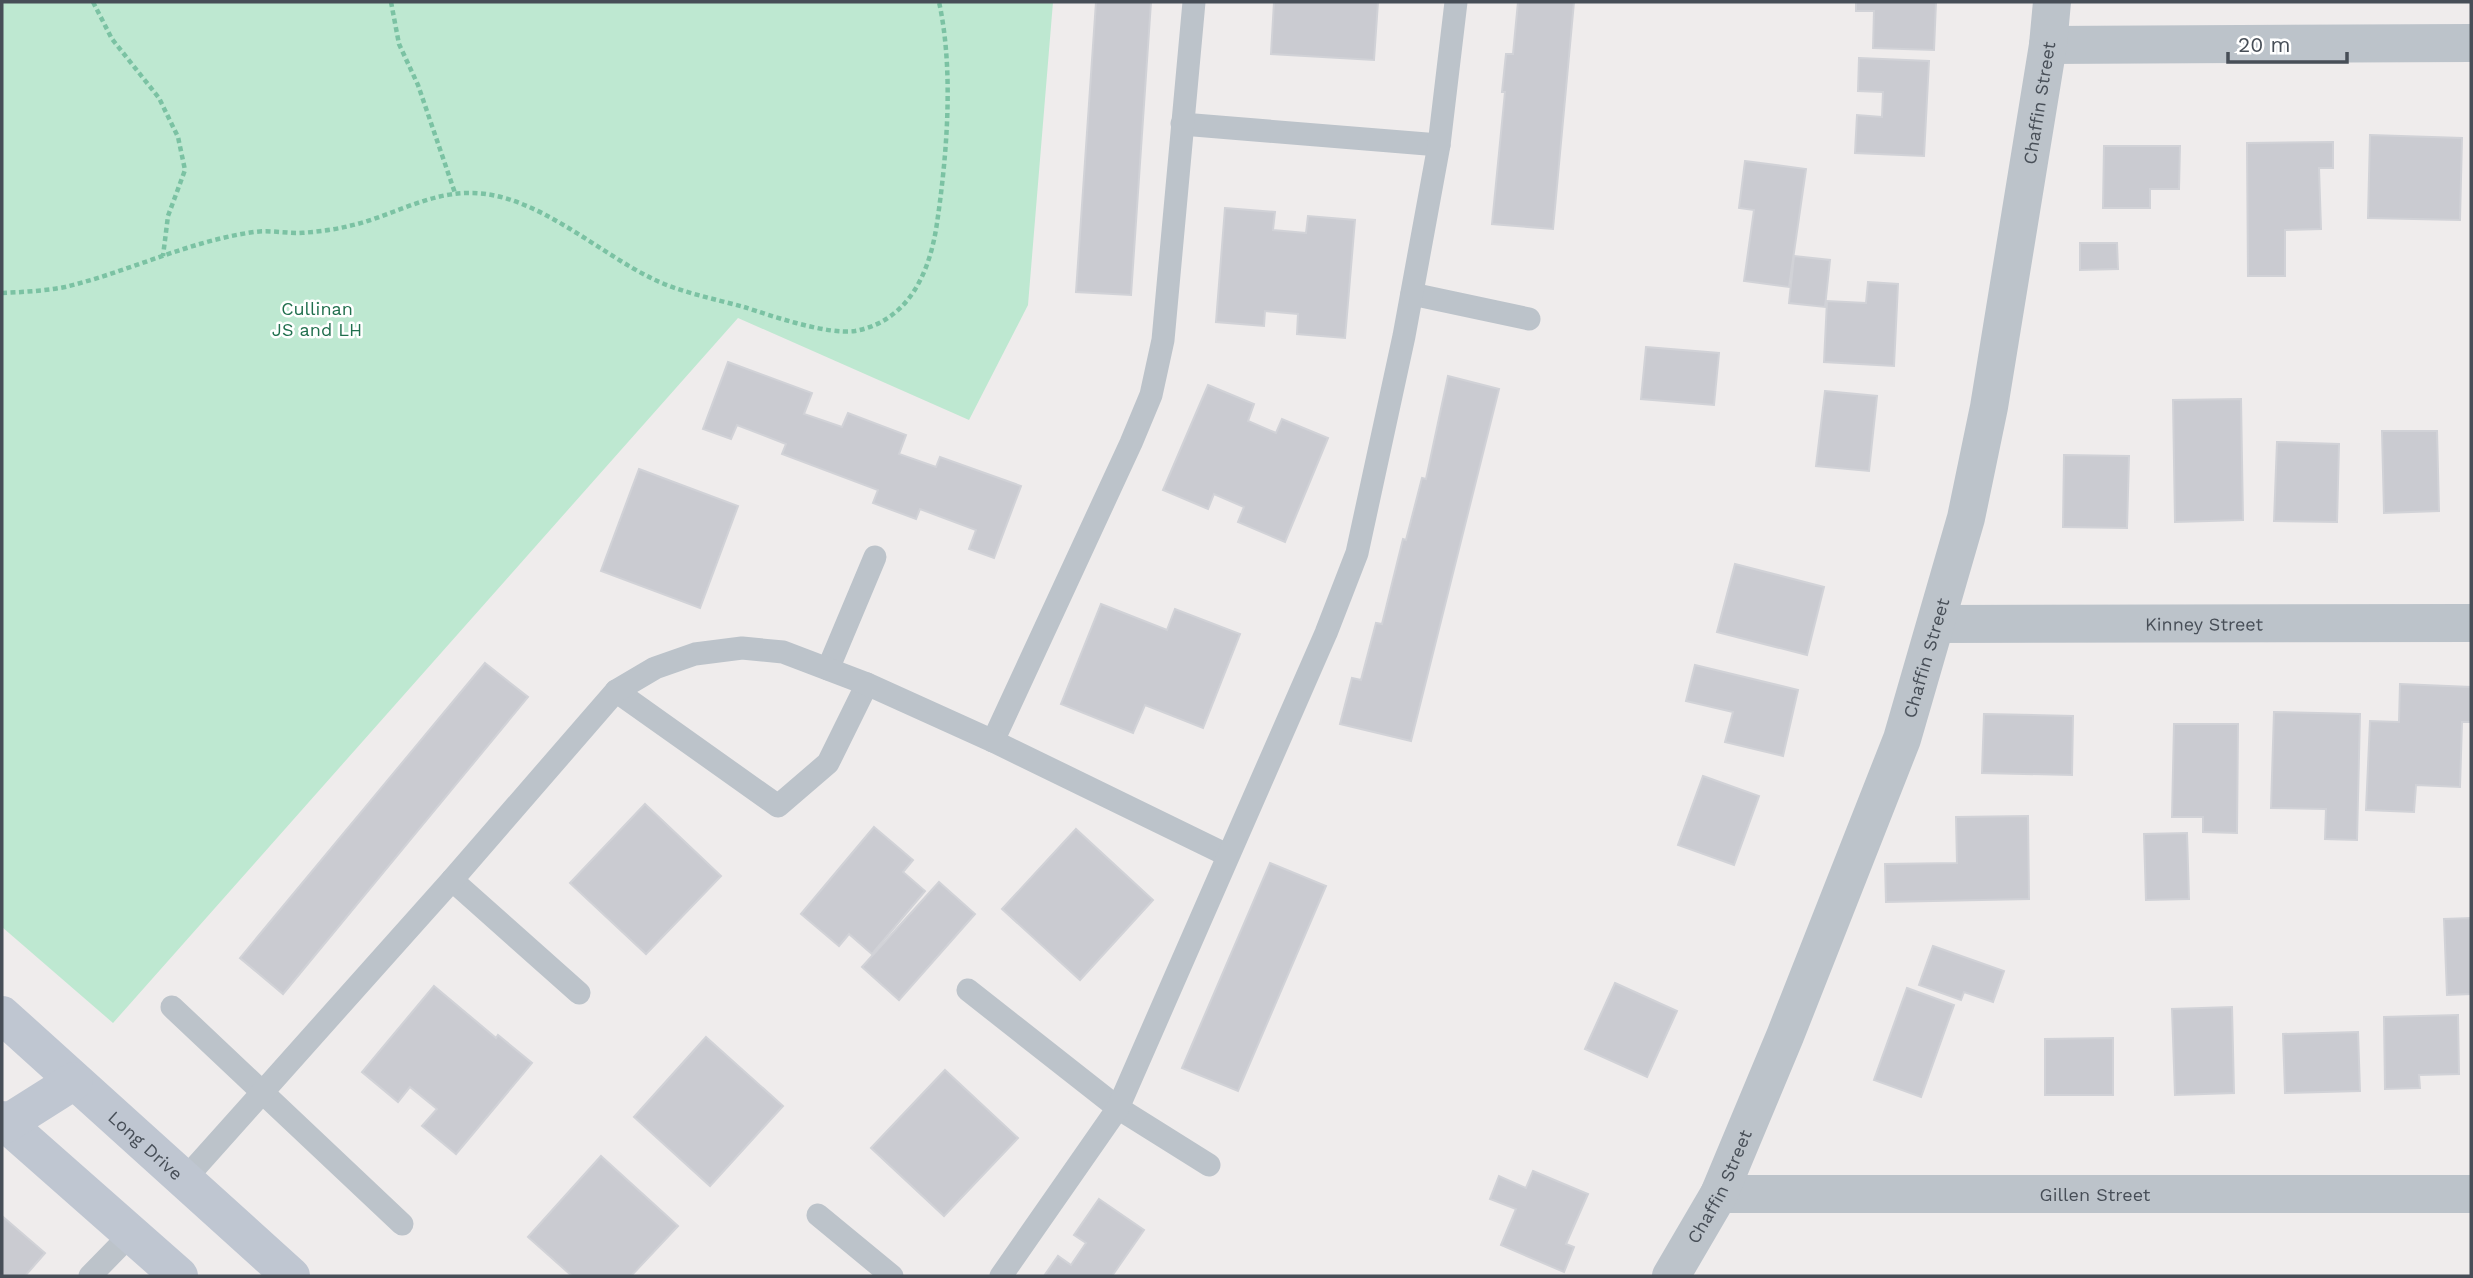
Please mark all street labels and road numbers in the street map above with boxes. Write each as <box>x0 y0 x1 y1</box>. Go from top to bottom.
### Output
street label: Chaffin Street <box>2018 40 2059 166</box>
street label: Chaffin Street <box>1898 595 1953 720</box>
street label: Kinney Street <box>2145 613 2264 634</box>
street label: Long Drive <box>104 1106 188 1184</box>
street label: Chaffin Street <box>1682 1126 1755 1247</box>
street label: Gillen Street <box>2040 1184 2151 1205</box>

